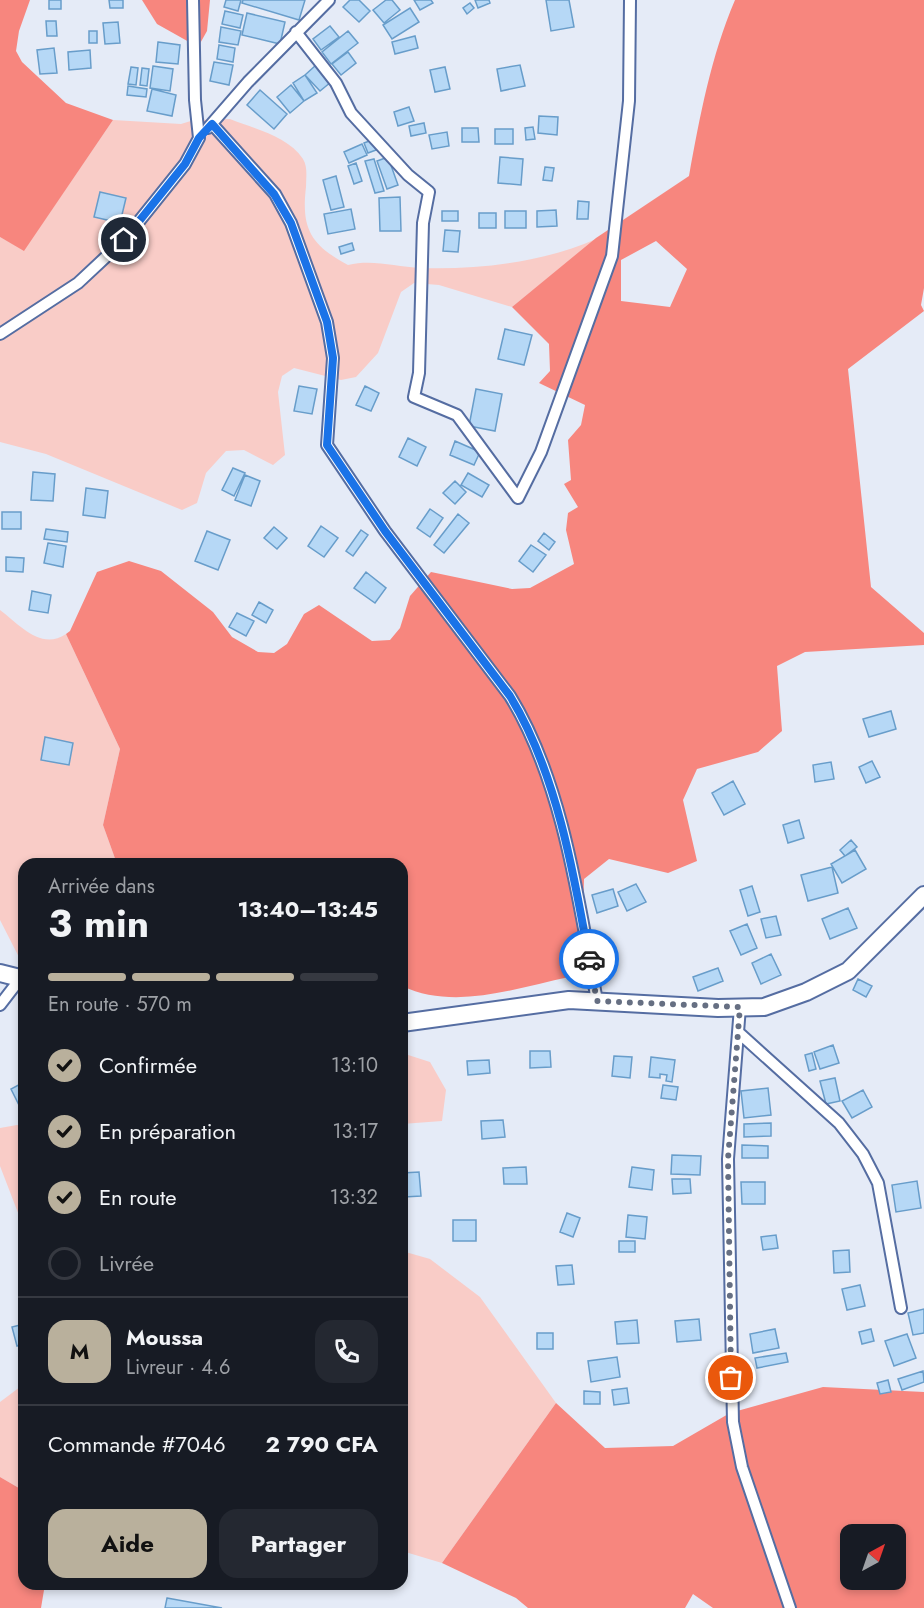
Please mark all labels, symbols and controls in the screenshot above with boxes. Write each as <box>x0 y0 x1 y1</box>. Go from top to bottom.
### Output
pin <box>98 214 149 265</box>
icon: home <box>107 223 140 256</box>
text: Arrivée dans <box>48 872 155 901</box>
text: 13:40–13:45 <box>237 893 378 925</box>
text: 3 min <box>48 895 149 952</box>
courier <box>559 929 619 989</box>
icon: car <box>573 943 606 976</box>
text: En route · 570 m <box>48 990 192 1019</box>
icon: check <box>48 1049 81 1082</box>
text: Confirmée <box>99 1049 197 1081</box>
text: 13:10 <box>331 1051 378 1080</box>
icon: check <box>48 1115 81 1148</box>
text: En préparation <box>99 1115 236 1147</box>
text: 13:17 <box>333 1117 378 1146</box>
icon: check <box>48 1181 81 1214</box>
text: En route <box>99 1181 177 1213</box>
text: 13:32 <box>330 1183 378 1212</box>
text: Livrée <box>99 1247 154 1279</box>
button: phone <box>315 1320 378 1383</box>
text: Moussa <box>126 1321 203 1353</box>
text: M <box>70 1335 89 1367</box>
pin <box>705 1352 756 1403</box>
text: Livreur · 4.6 <box>126 1353 230 1382</box>
icon: bag <box>714 1361 747 1394</box>
text: Commande #7046 <box>48 1428 226 1460</box>
text: 2 790 CFA <box>266 1428 378 1460</box>
button: Aide <box>48 1509 207 1578</box>
button: Partager <box>219 1509 378 1578</box>
north arrow <box>840 1524 906 1590</box>
map controls <box>840 1524 906 1590</box>

